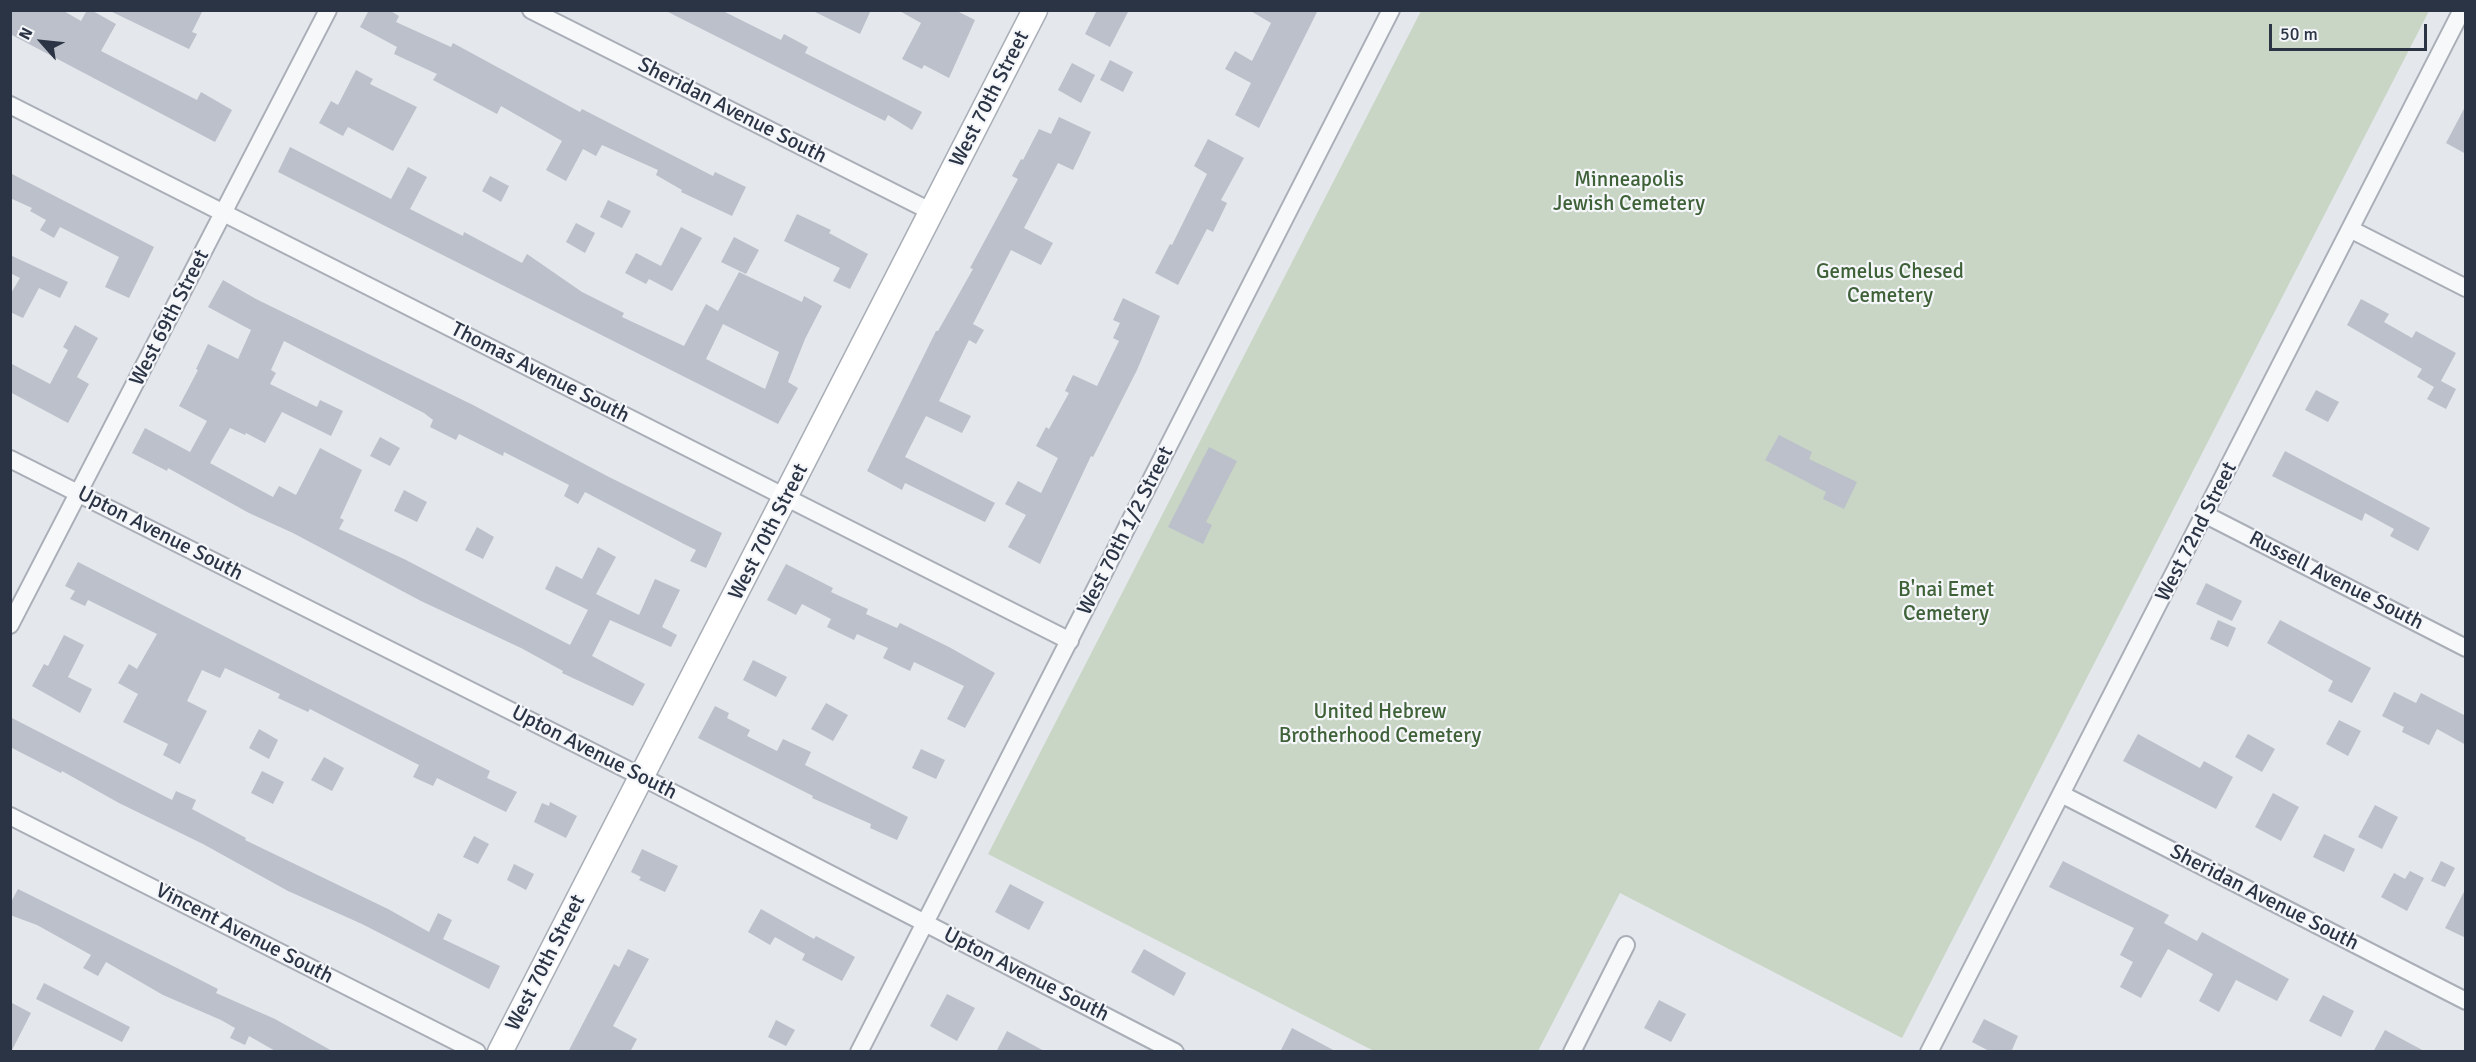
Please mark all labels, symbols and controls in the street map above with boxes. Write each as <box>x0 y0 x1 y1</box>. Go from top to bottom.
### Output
north arrow <box>12 12 72 72</box>
scale bar <box>2272 12 2430 50</box>
text: 50 m <box>2280 23 2318 45</box>
text: N <box>15 24 37 43</box>
street label: West 70th Street <box>945 27 1035 171</box>
street label: Sheridan Avenue South <box>633 52 831 170</box>
park label: Minneapolis Jewish Cemetery <box>1553 167 1705 217</box>
street label: West 69th Street <box>125 246 215 390</box>
park label: Gemelus Chesed Cemetery <box>1816 259 1964 309</box>
street label: Thomas Avenue South <box>446 317 634 429</box>
street label: West 70th 1/2 Street <box>1073 443 1179 619</box>
street label: West 72nd Street <box>2151 458 2243 606</box>
street label: West 70th Street <box>724 460 814 604</box>
street label: Upton Avenue South <box>73 481 247 587</box>
street label: Russell Avenue South <box>2245 526 2427 636</box>
park label: B'nai Emet Cemetery <box>1898 577 1994 627</box>
park label: United Hebrew Brotherhood Cemetery <box>1279 699 1481 749</box>
street label: Upton Avenue South <box>507 700 681 806</box>
street label: Sheridan Avenue South <box>2165 839 2363 957</box>
street label: Vincent Avenue South <box>151 878 337 990</box>
street label: West 70th Street <box>501 891 591 1035</box>
street label: Upton Avenue South <box>939 922 1113 1028</box>

